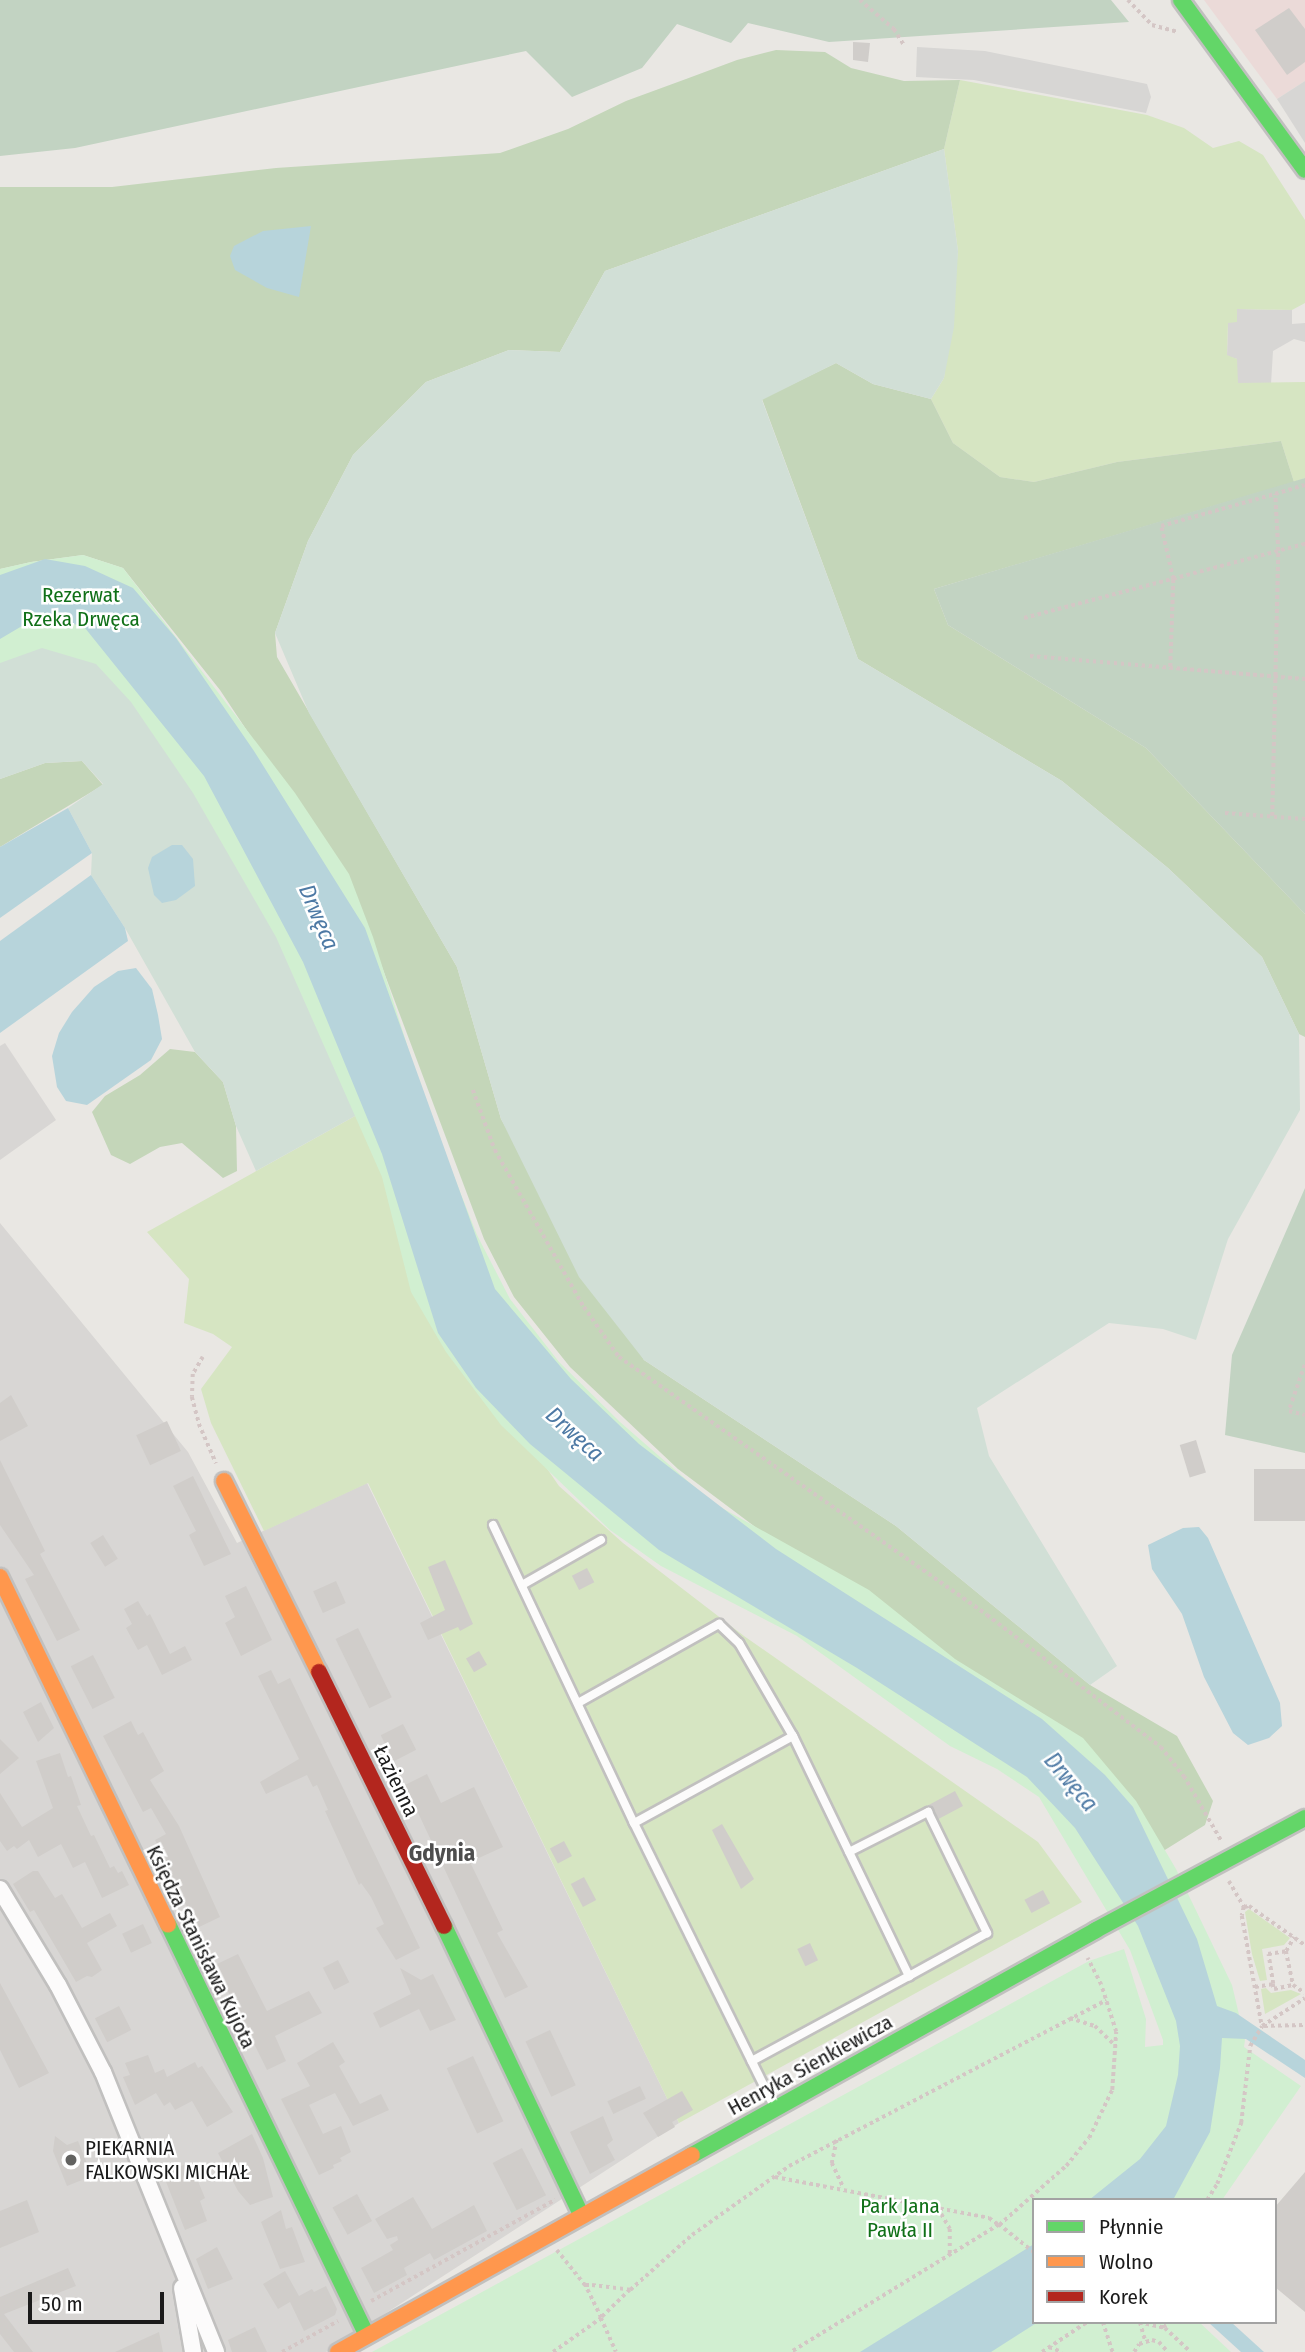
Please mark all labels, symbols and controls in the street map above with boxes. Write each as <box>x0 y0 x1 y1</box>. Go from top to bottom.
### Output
park label: Rezerwat Rzeka Drwęca <box>22 582 140 632</box>
water label: Drwęca <box>293 880 345 954</box>
water label: Drwęca <box>540 1401 610 1467</box>
street label: Łazienna <box>368 1741 424 1821</box>
water label: Drwęca <box>1038 1747 1104 1817</box>
district label: Gdynia <box>409 1839 475 1867</box>
street label: Księdza Stanisława Kujota <box>141 1841 261 2053</box>
street label: Henryka Sienkiewicza <box>723 2009 897 2121</box>
place label: PIEKARNIA FALKOWSKI MICHAŁ <box>85 2135 250 2185</box>
marker: PIEKARNIA FALKOWSKI MICHAŁ <box>63 2152 79 2168</box>
park label: Park Jana Pawła II <box>860 2193 940 2243</box>
legend <box>1032 2198 1277 2324</box>
text: Płynnie <box>1099 2214 1163 2240</box>
text: Wolno <box>1099 2249 1153 2275</box>
scale bar <box>32 2278 168 2322</box>
text: Korek <box>1099 2284 1148 2310</box>
text: 50 m <box>41 2291 83 2317</box>

